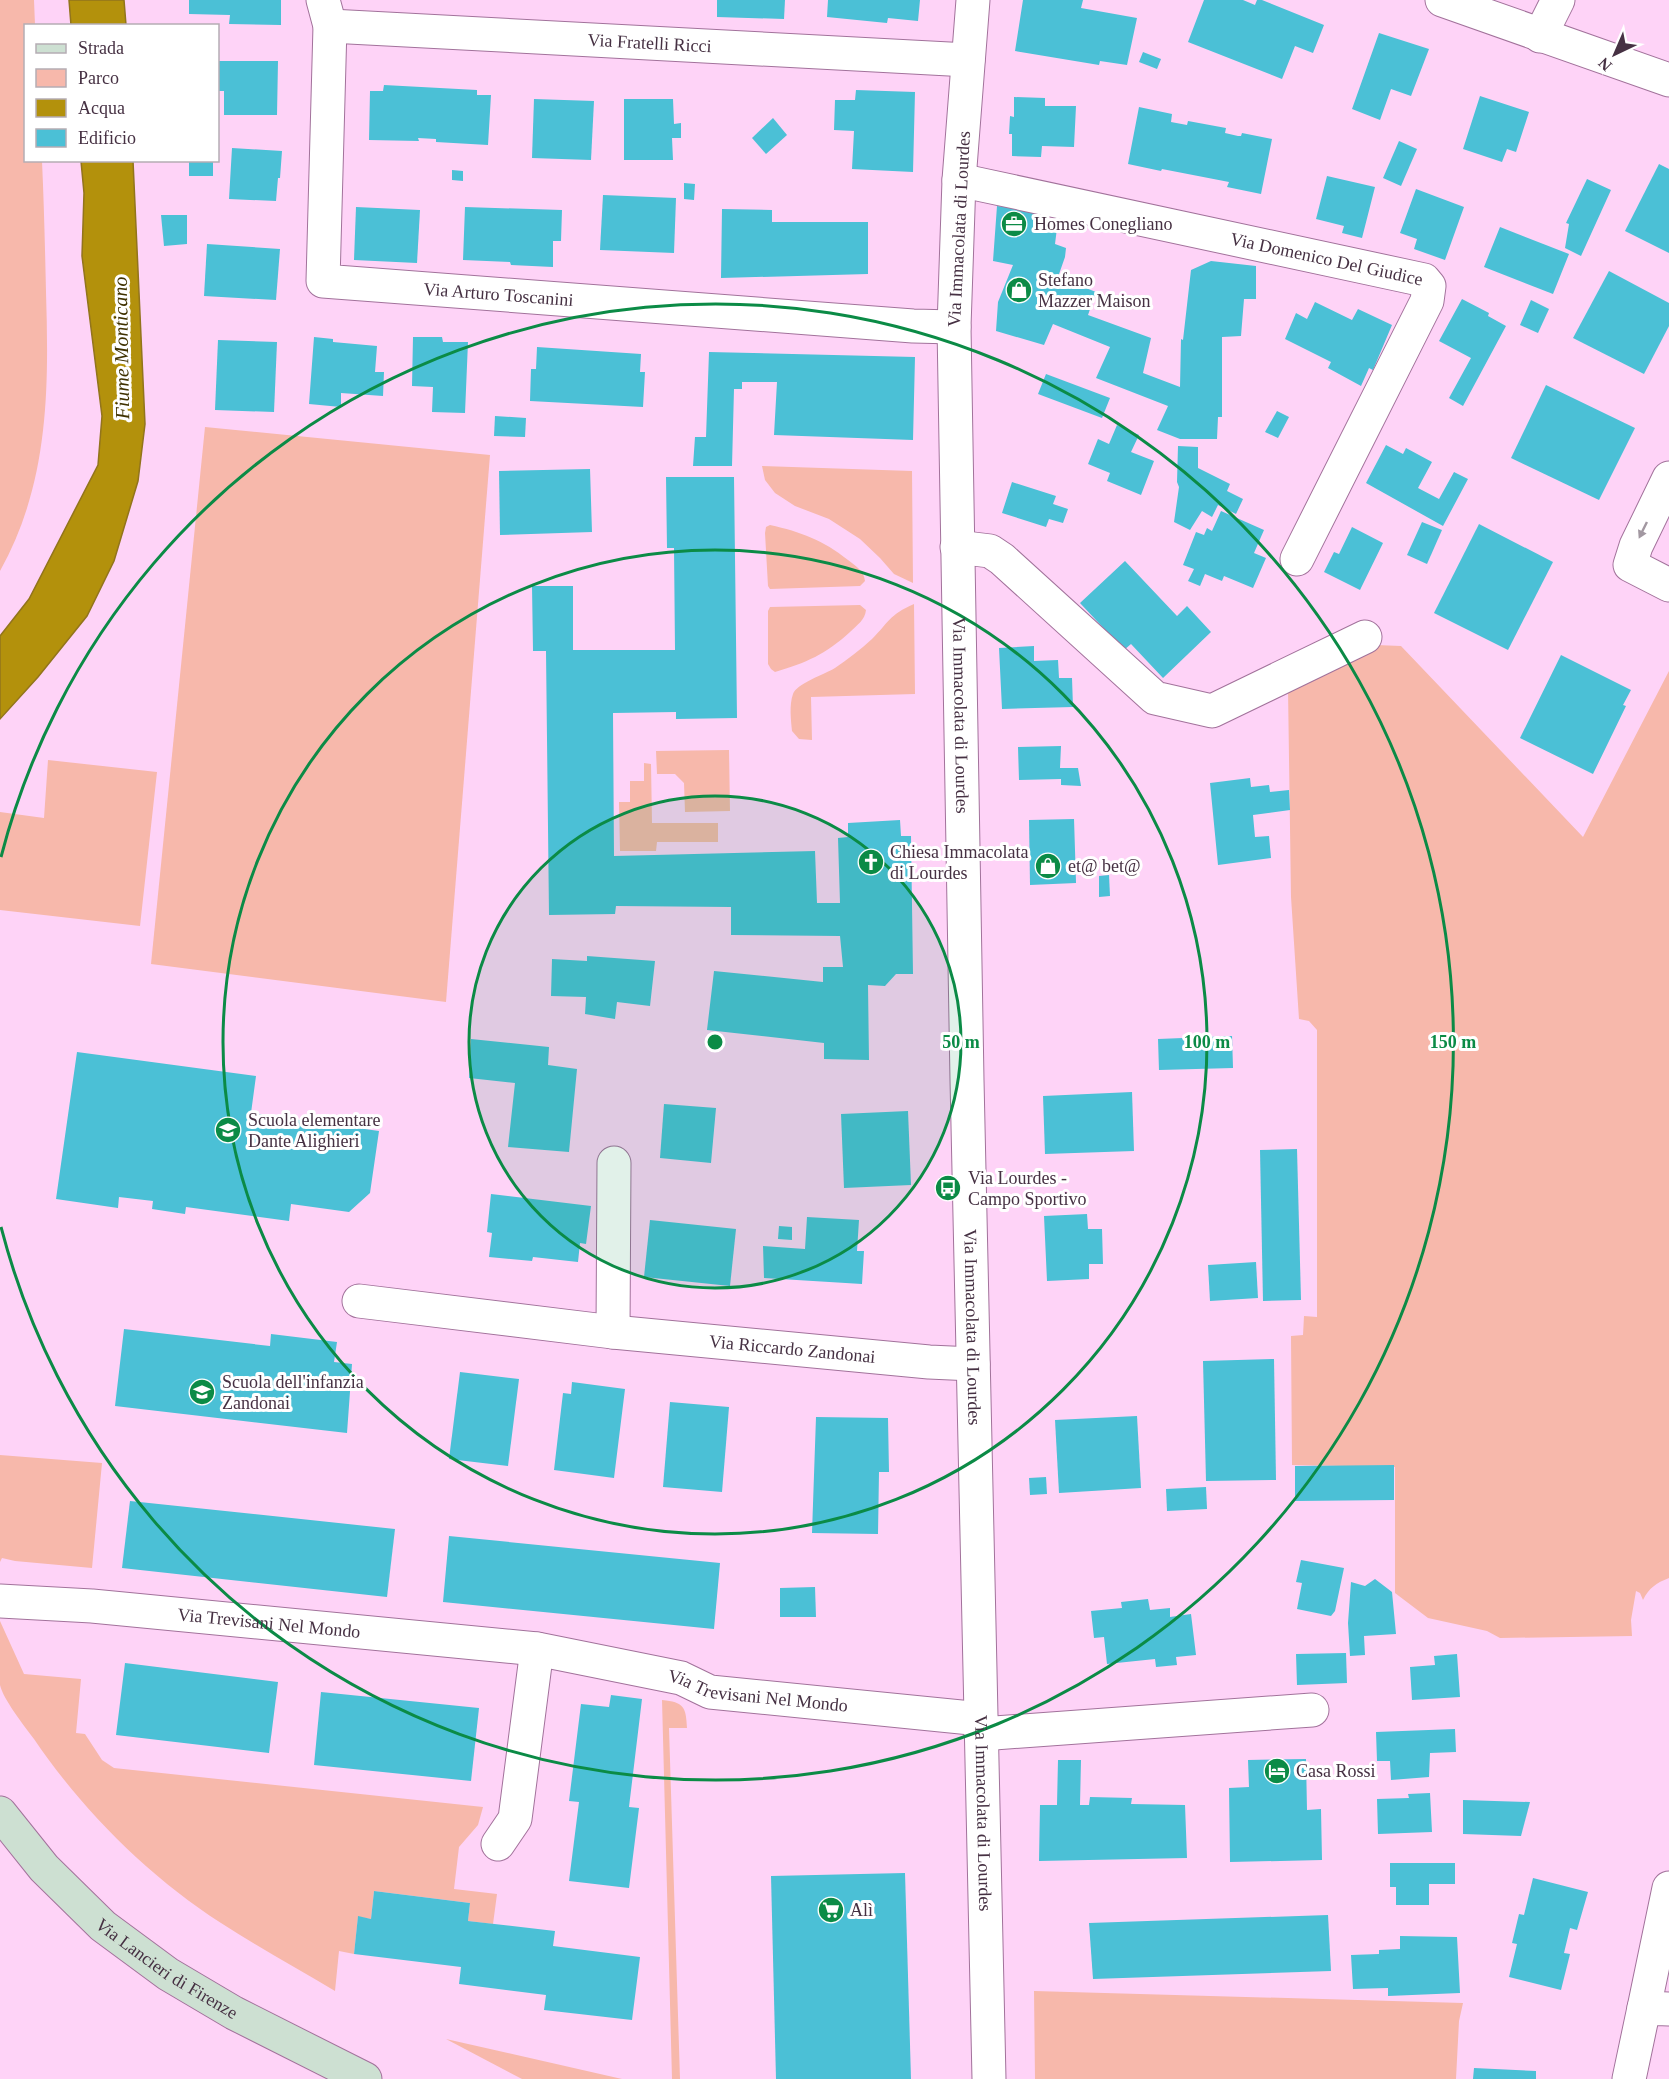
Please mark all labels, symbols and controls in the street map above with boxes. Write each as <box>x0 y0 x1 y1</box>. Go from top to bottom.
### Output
legend <box>24 24 219 162</box>
north arrow <box>1585 24 1645 84</box>
street label: Via Fratelli Ricci <box>587 30 712 56</box>
text: Strada <box>78 38 124 58</box>
text: N <box>1595 54 1615 75</box>
text: Parco <box>78 68 119 88</box>
text: Acqua <box>78 98 125 118</box>
text: Edificio <box>78 128 136 148</box>
street label: Via Immacolata di Lourdes <box>944 130 974 328</box>
office icon: Homes Conegliano <box>999 209 1029 239</box>
place label: Homes Conegliano <box>1034 214 1172 234</box>
street label: Via Domenico Del Giudice <box>1228 229 1425 289</box>
place label: Stefano Mazzer Maison <box>1038 270 1150 311</box>
shop icon: Stefano Mazzer Maison <box>1004 275 1034 305</box>
water label: Fiume Monticano <box>109 276 133 421</box>
street label: Via Arturo Toscanini <box>423 279 574 310</box>
one-way arrow <box>1639 522 1648 539</box>
street label: Via Immacolata di Lourdes <box>949 617 972 814</box>
place label: Chiesa Immacolata di Lourdes <box>890 842 1028 883</box>
church icon: Chiesa Immacolata di Lourdes <box>856 847 886 877</box>
shop icon: et@ bet@ <box>1033 851 1063 881</box>
place label: et@ bet@ <box>1068 856 1141 876</box>
centre of rings <box>705 1032 725 1052</box>
text: 50 m <box>942 1032 980 1052</box>
text: 100 m <box>1184 1032 1230 1052</box>
text: 150 m <box>1430 1032 1476 1052</box>
place label: Scuola elementare Dante Alighieri <box>248 1110 380 1151</box>
school or university icon: Scuola elementare Dante Alighieri <box>213 1115 243 1145</box>
place label: Via Lourdes - Campo Sportivo <box>968 1168 1087 1209</box>
bus stop icon: Via Lourdes - Campo Sportivo <box>933 1173 963 1203</box>
street label: Via Immacolata di Lourdes <box>960 1229 985 1426</box>
street label: Via Riccardo Zandonai <box>708 1331 876 1367</box>
place label: Scuola dell'infanzia Zandonai <box>222 1372 364 1413</box>
school or university icon: Scuola dell'infanzia Zandonai <box>187 1377 217 1407</box>
street label: Via Trevisani Nel Mondo <box>177 1604 361 1642</box>
street label: Via Trevisani Nel Mondo <box>666 1666 849 1716</box>
street label: Via Immacolata di Lourdes <box>971 1715 995 1912</box>
hotel icon: Casa Rossi <box>1262 1756 1292 1786</box>
place label: Casa Rossi <box>1296 1761 1376 1781</box>
supermarket icon: Alì <box>816 1895 846 1925</box>
place label: Alì <box>850 1900 873 1920</box>
street label: Via Lancieri di Firenze <box>91 1914 241 2023</box>

